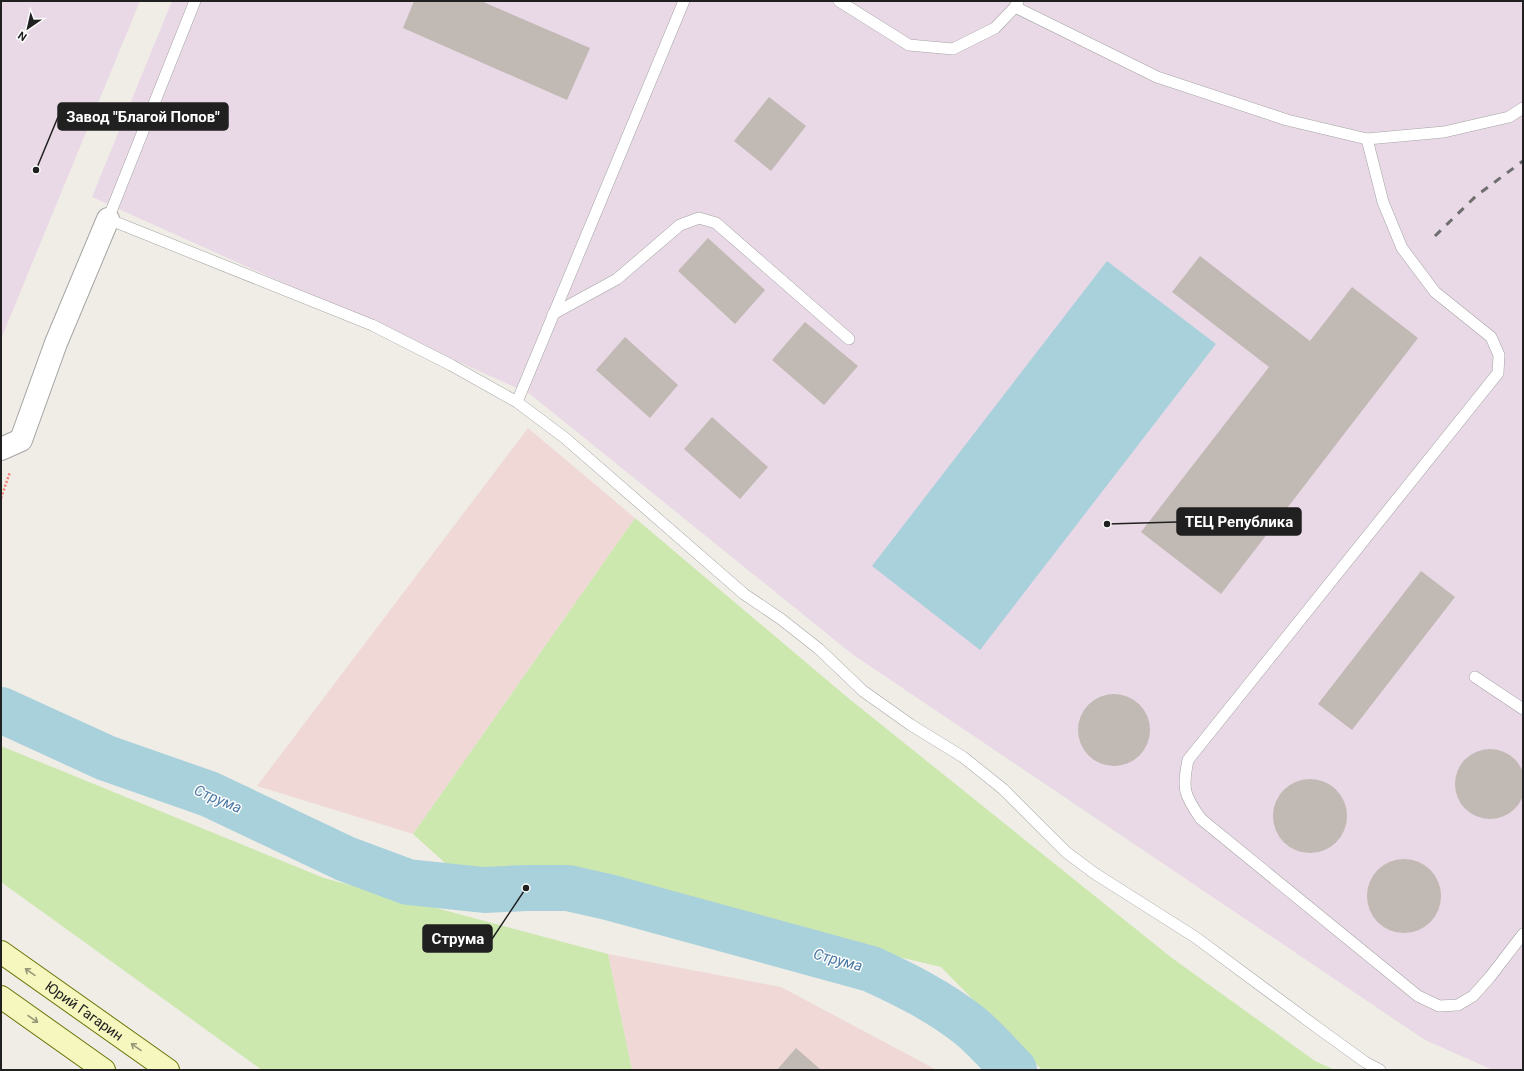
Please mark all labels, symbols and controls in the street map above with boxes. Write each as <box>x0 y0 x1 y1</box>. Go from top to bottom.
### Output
north arrow <box>8 8 48 48</box>
text: N <box>16 28 30 43</box>
callout: Завод "Благой Попов" <box>58 103 228 130</box>
text: Завод "Благой Попов" <box>66 108 220 126</box>
callout: ТЕЦ Република <box>1177 508 1301 535</box>
text: ТЕЦ Република <box>1185 513 1293 531</box>
water label: Струма <box>191 781 245 817</box>
callout: Струма <box>423 925 492 952</box>
text: Струма <box>432 930 484 948</box>
water label: Струма <box>811 945 865 975</box>
one-way arrow <box>24 968 35 976</box>
street label: Юрий Гагарин <box>42 978 126 1044</box>
one-way arrow <box>27 1015 38 1023</box>
one-way arrow <box>130 1043 141 1052</box>

